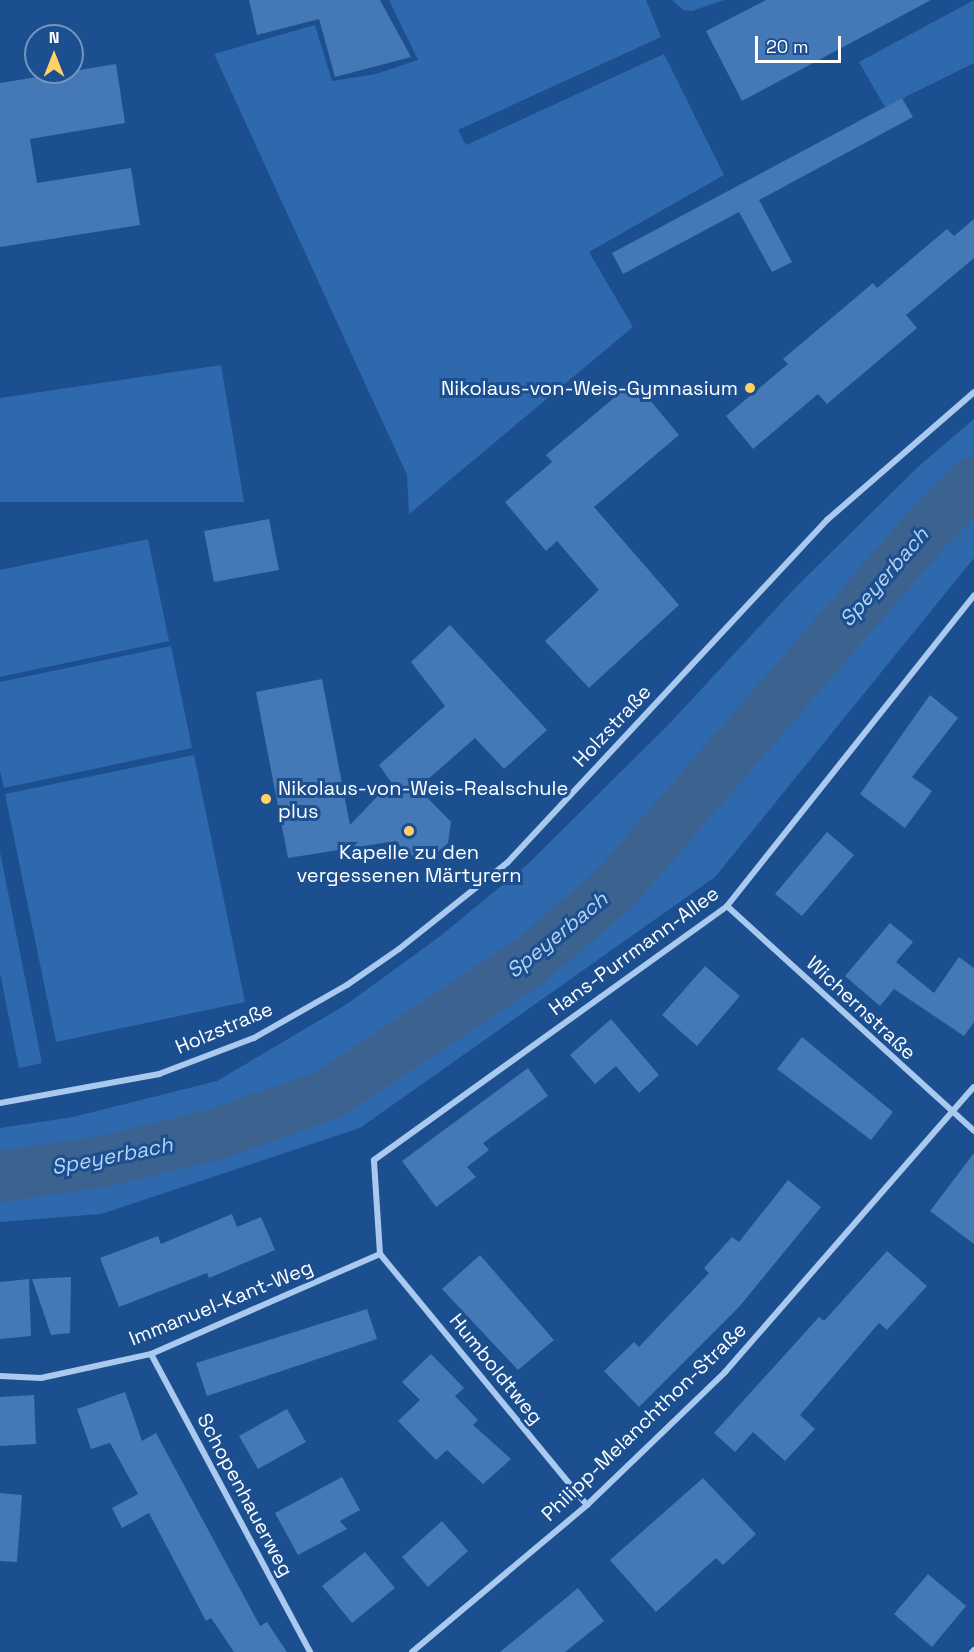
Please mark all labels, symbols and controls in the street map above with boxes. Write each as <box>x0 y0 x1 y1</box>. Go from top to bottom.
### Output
north arrow <box>24 24 84 84</box>
scale bar <box>758 24 844 62</box>
text: N <box>49 27 59 48</box>
text: 20 m <box>766 35 809 58</box>
place label: Nikolaus-von-Weis-Gymnasium <box>441 376 738 400</box>
marker: Nikolaus-von-Weis-Gymnasium <box>743 381 757 395</box>
water label: Speyerbach <box>834 522 934 632</box>
street label: Holzstraße <box>568 680 656 772</box>
place label: Nikolaus-von-Weis-Realschule plus <box>278 776 568 823</box>
marker: Nikolaus-von-Weis-Realschule plus <box>259 792 273 806</box>
marker: Kapelle zu den vergessenen Märtyrern <box>402 824 416 838</box>
place label: Kapelle zu den vergessenen Märtyrern <box>296 840 522 887</box>
street label: Hans-Purrmann-Allee <box>544 881 724 1021</box>
water label: Speyerbach <box>501 887 613 983</box>
street label: Wichernstraße <box>801 951 921 1065</box>
street label: Holzstraße <box>172 997 276 1059</box>
water label: Speyerbach <box>49 1132 175 1180</box>
street label: Immanuel-Kant-Weg <box>126 1255 316 1351</box>
street label: Humboldtweg <box>444 1309 548 1429</box>
street label: Philipp-Melanchthon-Straße <box>537 1318 751 1526</box>
street label: Schopenhauerweg <box>192 1409 298 1581</box>

